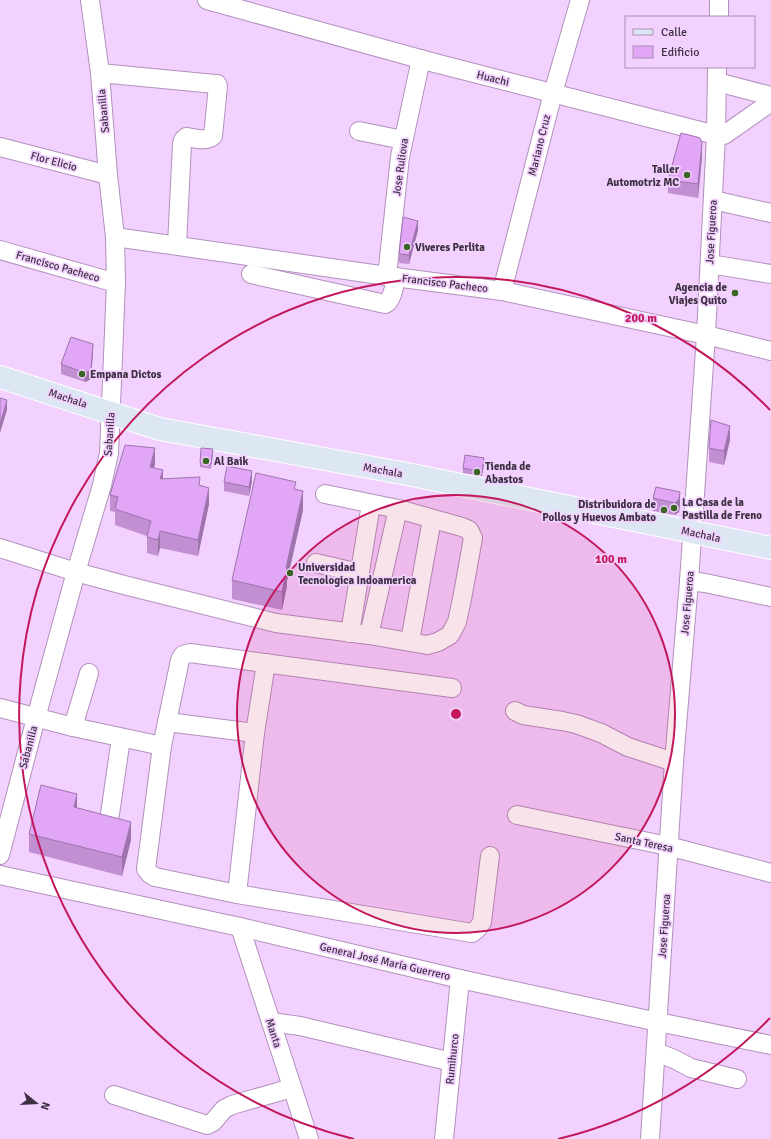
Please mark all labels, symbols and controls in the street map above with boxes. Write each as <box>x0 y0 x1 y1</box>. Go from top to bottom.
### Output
legend <box>625 16 755 68</box>
text: Calle <box>661 25 687 40</box>
text: Edificio <box>661 45 699 60</box>
street label: Huachi <box>475 68 511 89</box>
street label: Sabanilla <box>95 88 112 133</box>
street label: Mariano Cruz <box>526 113 553 177</box>
street label: Jose Ruliova <box>390 137 411 197</box>
street label: Flor Elicio <box>29 149 79 174</box>
place label: Taller Automotriz MC <box>606 163 680 189</box>
marker: Taller Automotriz MC <box>682 170 692 180</box>
street label: Jose Figueroa <box>703 199 720 265</box>
place label: Viveres Perlita <box>415 241 485 254</box>
marker: Viveres Perlita <box>402 242 412 252</box>
street label: Francisco Pacheco <box>15 248 101 285</box>
street label: Francisco Pacheco <box>401 272 489 295</box>
place label: Agencia de Viajes Quito <box>669 281 728 307</box>
marker: Agencia de Viajes Quito <box>730 288 740 298</box>
text: 200 m <box>625 311 657 326</box>
place label: Empana Dictos <box>90 368 161 381</box>
marker: Empana Dictos <box>77 369 87 379</box>
street label: Machala <box>47 386 89 411</box>
street label: Sabanilla <box>101 411 118 456</box>
place label: Al Baik <box>214 455 249 468</box>
marker: Al Baik <box>201 456 211 466</box>
place label: Tienda de Abastos <box>485 460 531 486</box>
street label: Machala <box>362 461 404 480</box>
marker: Tienda de Abastos <box>472 467 482 477</box>
place label: La Casa de la Pastilla de Freno <box>682 496 762 522</box>
place label: Distribuidora de Pollos y Huevos Ambato <box>542 498 657 524</box>
marker: La Casa de la Pastilla de Freno <box>669 503 679 513</box>
marker: Distribuidora de Pollos y Huevos Ambato <box>659 505 669 515</box>
street label: Machala <box>680 524 722 545</box>
text: 100 m <box>595 552 627 567</box>
place label: Universidad Tecnologica Indoamerica <box>298 561 417 587</box>
marker: Universidad Tecnologica Indoamerica <box>285 568 295 578</box>
street label: Jose Figueroa <box>678 570 697 636</box>
centre of rings <box>449 707 463 721</box>
street label: Sabanilla <box>17 724 41 770</box>
street label: Santa Teresa <box>614 830 675 855</box>
street label: Jose Figueroa <box>656 893 673 959</box>
street label: General José María Guerrero <box>318 940 452 983</box>
street label: Manta <box>263 1017 284 1050</box>
street label: Rumihurco <box>443 1033 462 1085</box>
north arrow <box>16 1083 56 1123</box>
text: N <box>38 1100 52 1112</box>

